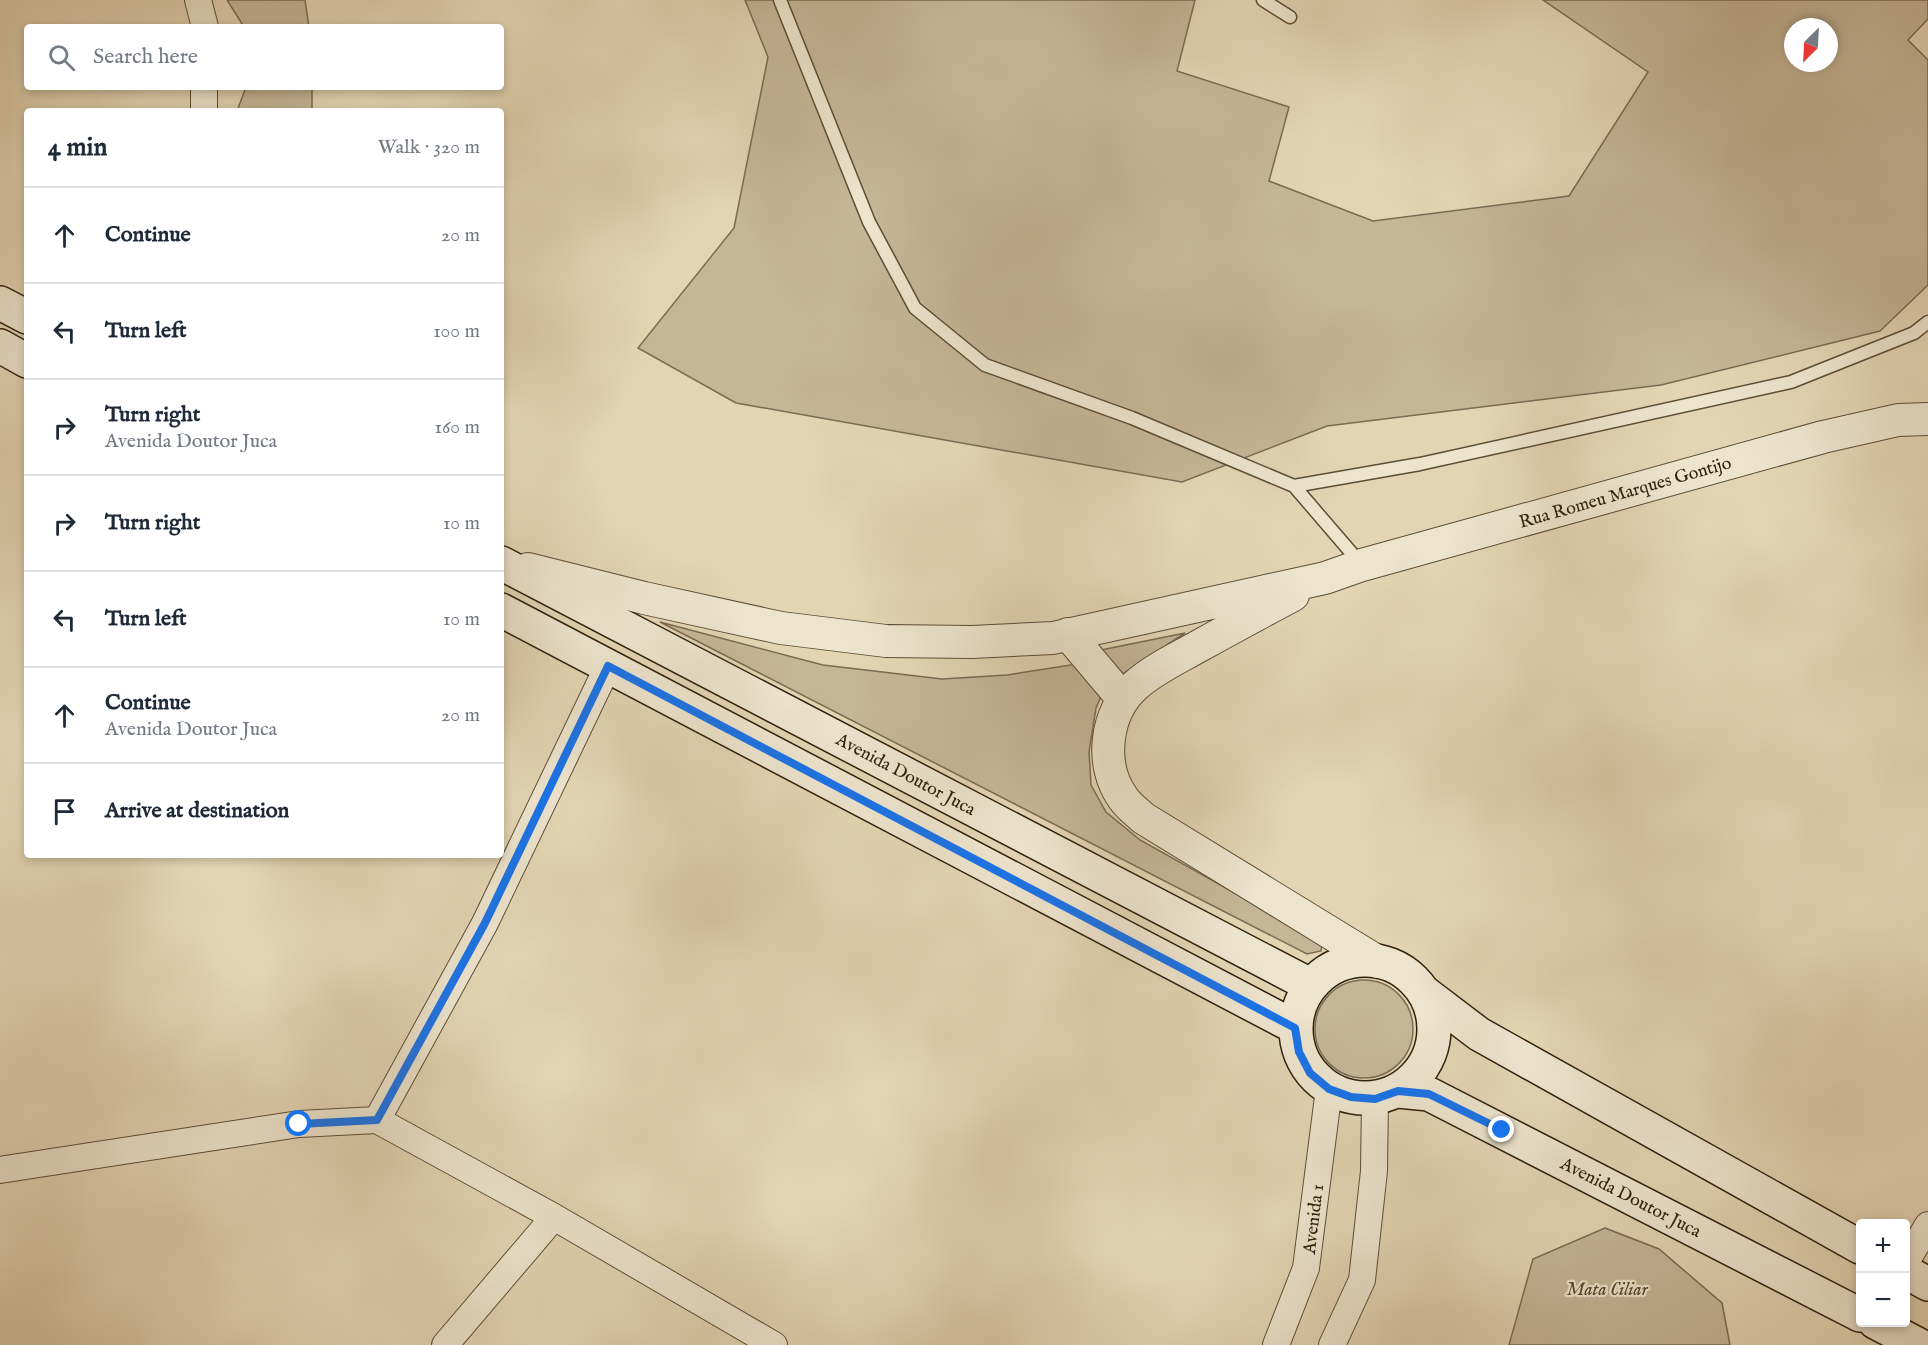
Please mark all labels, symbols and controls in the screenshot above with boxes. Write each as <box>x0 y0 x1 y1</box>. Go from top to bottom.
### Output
north arrow <box>1784 18 1838 72</box>
search box <box>24 24 504 90</box>
icon: search <box>45 41 78 74</box>
text: Search here <box>93 43 198 71</box>
text: 4 min <box>48 131 107 164</box>
text: Walk · 320 m <box>378 135 480 160</box>
icon: ahead <box>48 219 81 252</box>
text: Continue <box>105 221 191 249</box>
text: 20 m <box>441 223 480 248</box>
icon: left <box>48 315 81 348</box>
text: Turn left <box>105 317 187 345</box>
text: 100 m <box>433 319 480 344</box>
text: Turn right <box>105 401 200 429</box>
icon: right <box>48 411 81 444</box>
text: 160 m <box>434 415 480 440</box>
text: Avenida Doutor Juca <box>105 429 277 454</box>
street label: Rua Romeu Marques Gontijo <box>1517 452 1735 535</box>
icon: right <box>48 507 81 540</box>
text: Turn right <box>105 509 200 537</box>
text: 10 m <box>443 511 480 536</box>
icon: left <box>48 603 81 636</box>
text: Turn left <box>105 605 187 633</box>
text: 10 m <box>443 607 480 632</box>
text: Continue <box>105 689 191 717</box>
icon: ahead <box>48 699 81 732</box>
text: 20 m <box>441 703 480 728</box>
text: Avenida Doutor Juca <box>105 717 277 742</box>
street label: Avenida Doutor Juca <box>831 728 979 822</box>
icon: arrive <box>48 795 81 828</box>
text: Arrive at destination <box>105 797 289 825</box>
route start <box>285 1110 311 1136</box>
route end <box>1488 1116 1514 1142</box>
street label: Avenida Doutor Juca <box>1555 1152 1705 1244</box>
street label: Avenida 1 <box>1299 1183 1330 1256</box>
map controls <box>1856 1219 1910 1327</box>
button: + <box>1856 1219 1910 1273</box>
button: − <box>1856 1273 1910 1327</box>
park label: Mata Ciliar <box>1566 1279 1648 1302</box>

